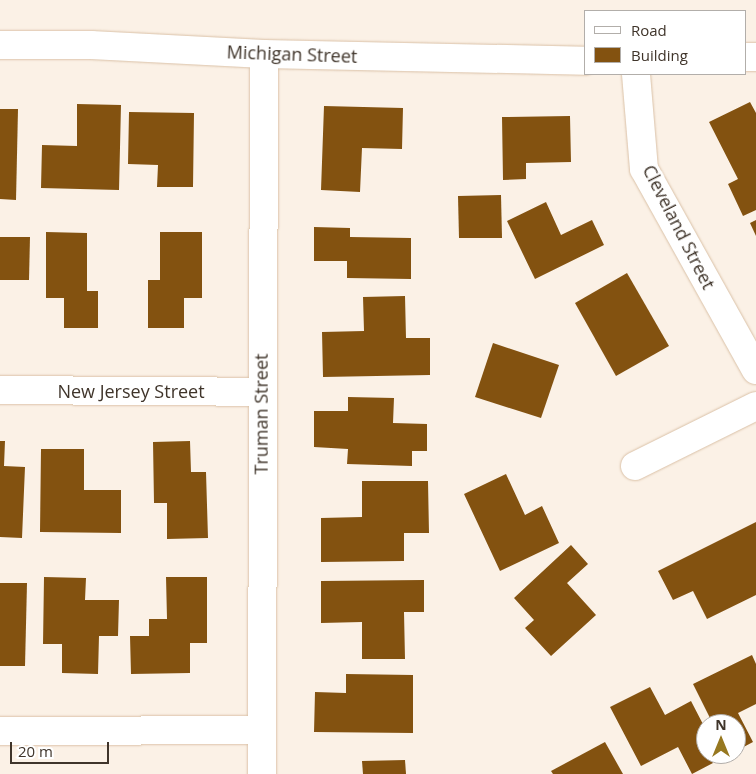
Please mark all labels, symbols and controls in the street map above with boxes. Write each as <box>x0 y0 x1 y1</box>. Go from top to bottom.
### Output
legend <box>584 10 746 75</box>
text: Road <box>631 20 667 40</box>
street label: Michigan Street <box>226 41 358 67</box>
text: Building <box>631 45 688 65</box>
street label: Cleveland Street <box>638 161 720 293</box>
street label: Truman Street <box>250 354 272 474</box>
street label: New Jersey Street <box>57 380 205 402</box>
north arrow <box>696 714 746 764</box>
text: N <box>715 715 727 734</box>
scale bar <box>12 732 111 764</box>
text: 20 m <box>18 741 53 761</box>

